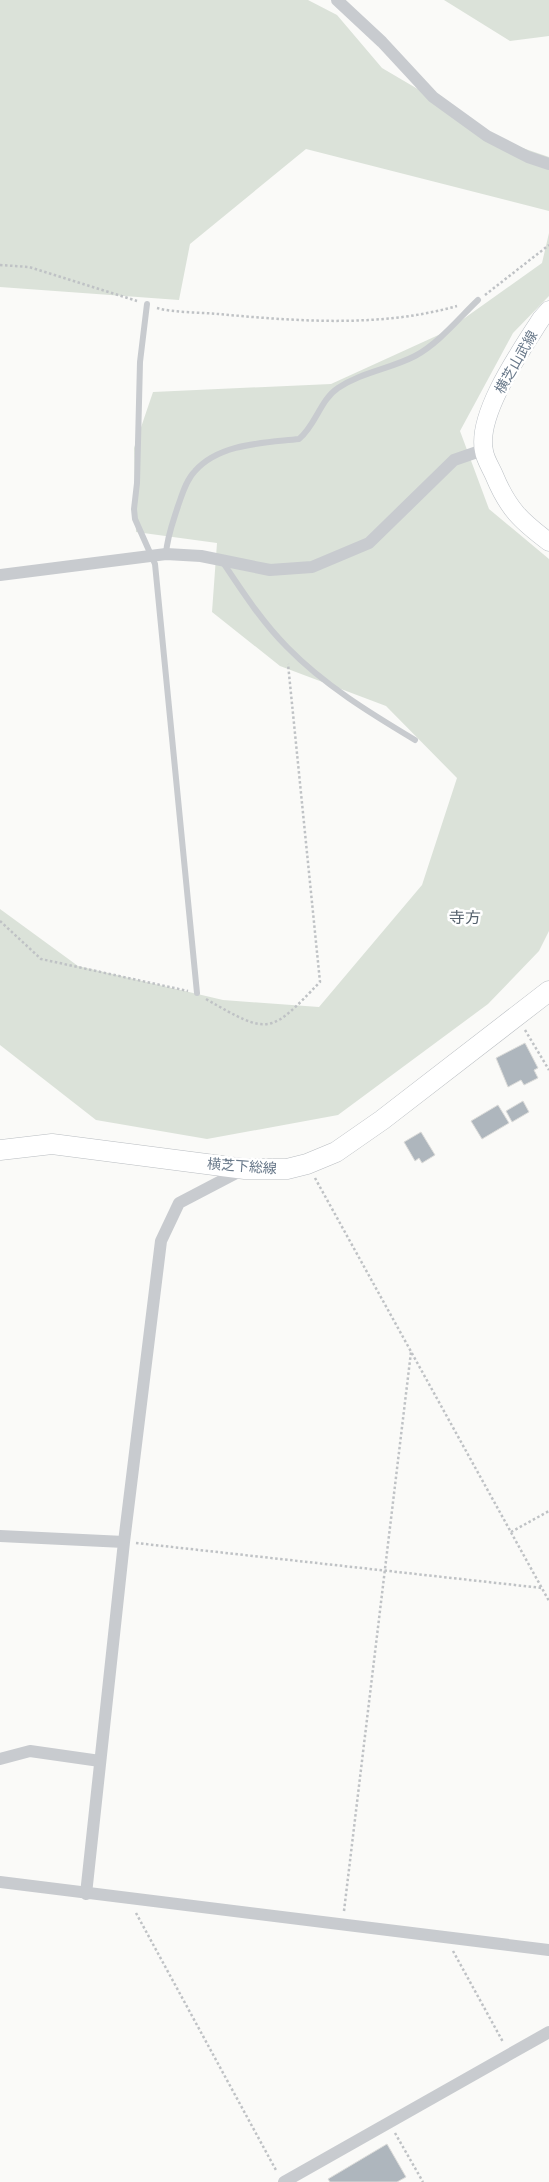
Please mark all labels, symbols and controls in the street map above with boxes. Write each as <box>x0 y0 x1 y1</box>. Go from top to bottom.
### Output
street label: 横芝山武線 <box>491 327 541 397</box>
district label: 寺方 <box>449 907 481 927</box>
street label: 横芝下総線 <box>206 1155 278 1177</box>

